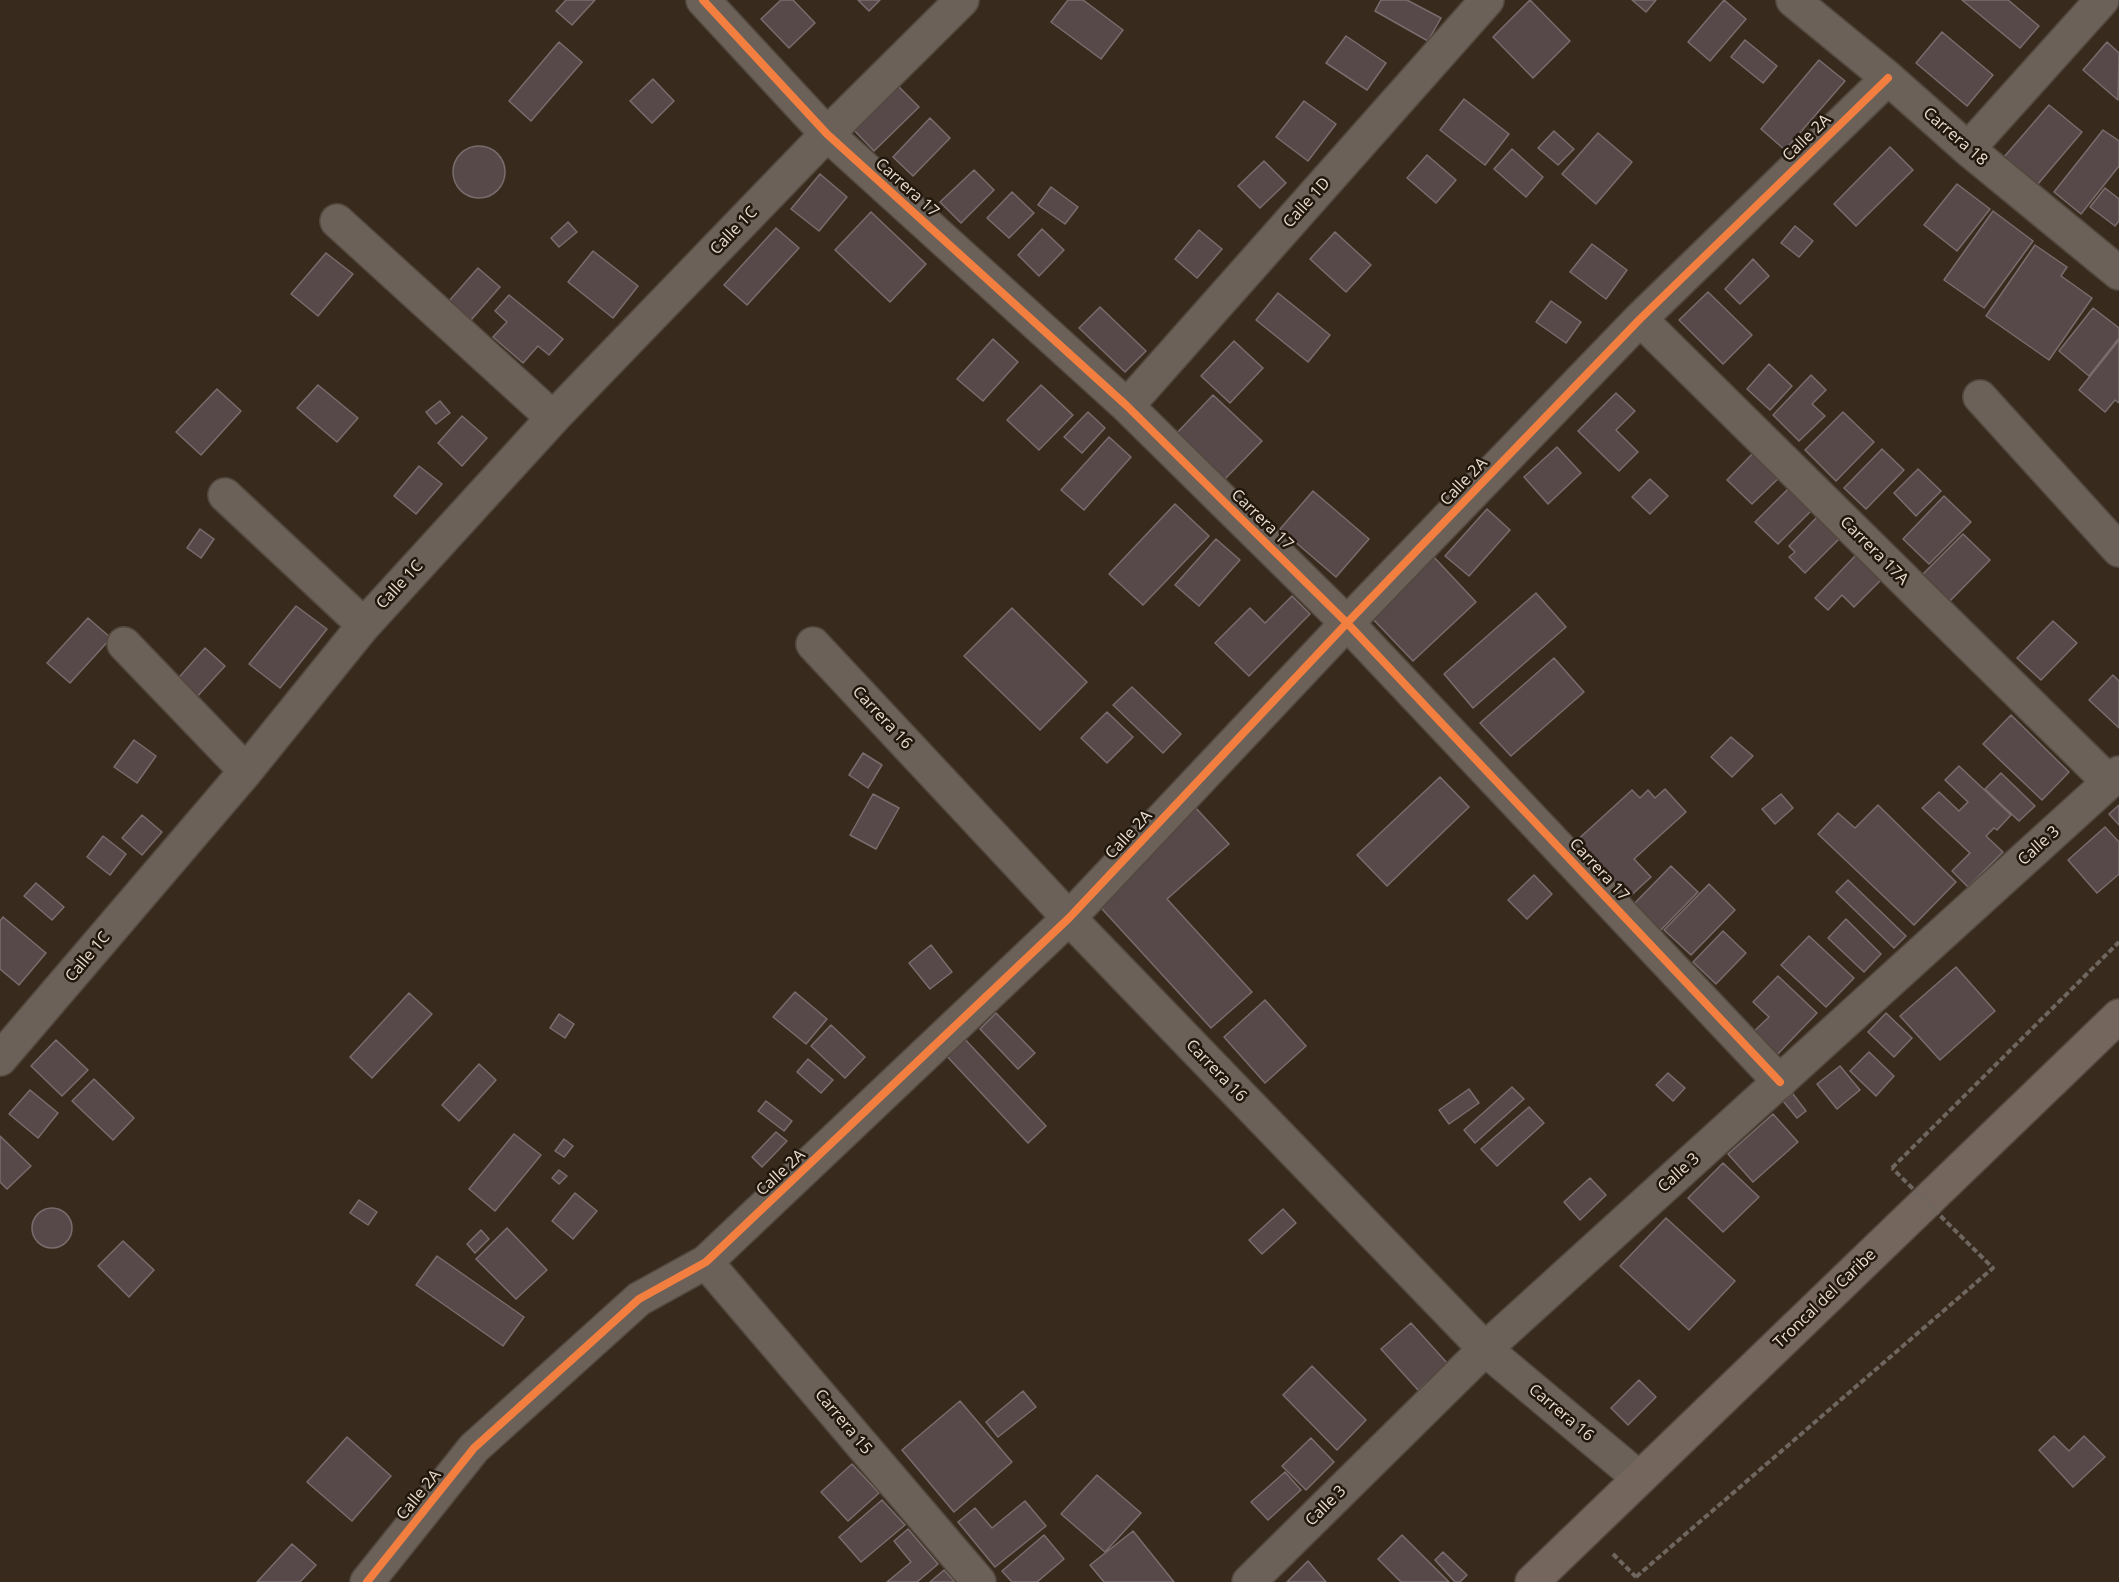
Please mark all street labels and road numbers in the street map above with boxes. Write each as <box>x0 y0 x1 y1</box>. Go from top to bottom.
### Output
street label: Carrera 18 <box>1919 104 1991 170</box>
street label: Calle 2A <box>1779 110 1835 166</box>
street label: Carrera 17 <box>871 154 943 222</box>
street label: Calle 1D <box>1279 174 1335 232</box>
street label: Calle 1C <box>706 203 762 259</box>
street label: Calle 2A <box>1436 454 1492 510</box>
street label: Carrera 17 <box>1227 486 1297 554</box>
street label: Carrera 17A <box>1836 513 1912 589</box>
street label: Calle 1C <box>373 557 427 613</box>
street label: Carrera 16 <box>848 683 916 753</box>
street label: Calle 2A <box>1102 807 1156 863</box>
street label: Calle 3 <box>2014 822 2064 870</box>
street label: Carrera 17 <box>1565 835 1633 905</box>
street label: Calle 1C <box>62 928 114 986</box>
street label: Carrera 16 <box>1182 1036 1250 1106</box>
street label: Calle 2A <box>753 1146 809 1200</box>
street label: Calle 3 <box>1654 1149 1704 1197</box>
street label: Troncal del Caribe <box>1770 1245 1880 1353</box>
street label: Carrera 16 <box>1525 1380 1597 1446</box>
street label: Carrera 15 <box>810 1386 876 1458</box>
street label: Calle 2A <box>393 1466 445 1524</box>
street label: Calle 3 <box>1302 1482 1350 1530</box>

